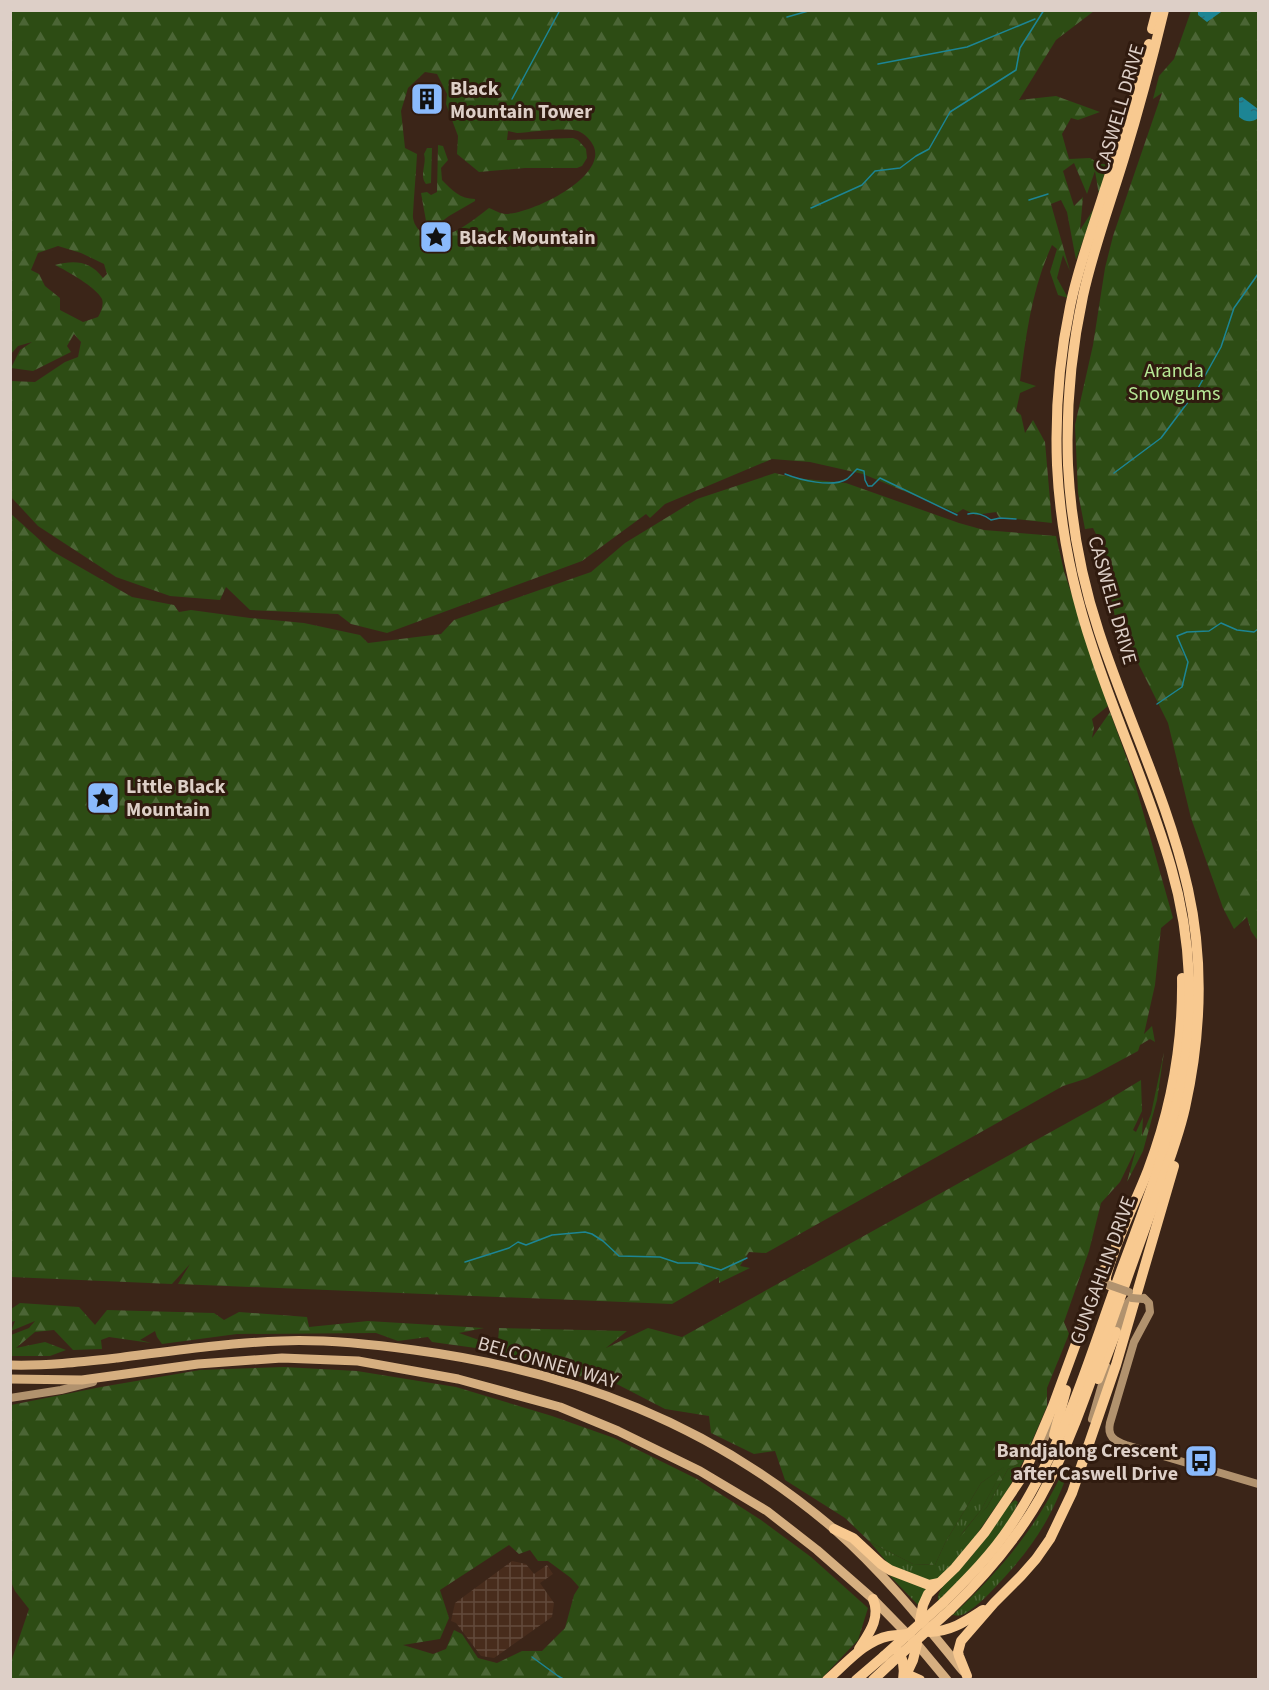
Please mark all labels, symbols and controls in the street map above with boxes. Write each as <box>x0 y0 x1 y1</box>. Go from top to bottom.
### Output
street label: CASWELL DRIVE <box>1088 41 1152 176</box>
place label: Black Mountain Tower <box>450 75 592 126</box>
building icon: Black Mountain Tower <box>409 81 445 117</box>
place icon: Black Mountain <box>418 219 454 255</box>
place label: Black Mountain <box>459 224 596 252</box>
park label: Aranda Snowgums <box>1128 357 1220 408</box>
street label: CASWELL DRIVE <box>1080 533 1144 668</box>
place label: Little Black Mountain <box>126 773 226 824</box>
place icon: Little Black Mountain <box>85 780 121 816</box>
street label: GUNGAHLIN DRIVE <box>1063 1192 1143 1348</box>
street label: BELCONNEN WAY <box>474 1330 622 1397</box>
place label: Bandjalong Crescent after Caswell Drive <box>997 1437 1178 1488</box>
bus stop icon: Bandjalong Crescent after Caswell Drive <box>1183 1443 1219 1479</box>

